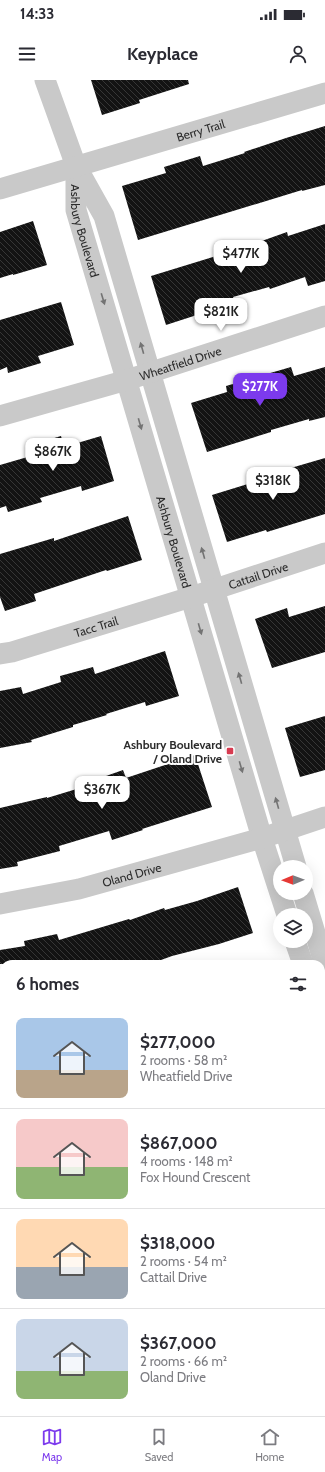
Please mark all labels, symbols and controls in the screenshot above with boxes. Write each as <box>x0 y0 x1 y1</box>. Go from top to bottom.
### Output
text: 14:33 <box>20 5 54 23</box>
icon: menu <box>16 43 38 65</box>
text: Keyplace <box>127 43 198 65</box>
icon: person <box>287 43 309 65</box>
street label: Berry Trail <box>174 115 227 144</box>
street label: Ashbury Boulevard <box>69 184 103 279</box>
pin: $477K <box>213 240 269 274</box>
text: $477K <box>222 245 260 261</box>
one-way arrow <box>100 293 106 305</box>
pin: $821K <box>193 298 249 332</box>
text: $821K <box>203 303 239 319</box>
street label: Wheatfield Drive <box>137 342 223 383</box>
one-way arrow <box>139 342 145 354</box>
pin: $277K <box>232 373 288 407</box>
text: $277K <box>242 378 278 394</box>
one-way arrow <box>137 418 143 430</box>
pin: $867K <box>25 438 81 472</box>
text: $867K <box>34 443 72 459</box>
pin: $318K <box>245 467 301 501</box>
text: $318K <box>255 472 291 488</box>
street label: Ashbury Boulevard <box>154 494 195 590</box>
one-way arrow <box>200 547 206 559</box>
street label: Cattail Drive <box>226 558 290 592</box>
street label: Tacc Trail <box>72 612 120 640</box>
one-way arrow <box>197 623 203 635</box>
one-way arrow <box>237 672 243 684</box>
place label: Ashbury Boulevard / Oland Drive <box>123 737 222 766</box>
marker: Ashbury Boulevard / Oland Drive <box>225 746 235 756</box>
one-way arrow <box>238 761 244 773</box>
pin: $367K <box>74 776 130 810</box>
text: $367K <box>84 781 120 797</box>
one-way arrow <box>274 796 280 808</box>
street label: Oland Drive <box>100 859 163 890</box>
north arrow <box>273 860 313 900</box>
map controls <box>273 860 313 948</box>
button: layers <box>273 908 313 948</box>
icon: filters <box>287 973 309 995</box>
text: 6 homes <box>16 974 79 994</box>
text: $277,000 <box>140 1032 215 1052</box>
icon: home <box>48 1034 96 1082</box>
text: 2 rooms · 58 m² <box>140 1052 227 1068</box>
text: Wheatfield Drive <box>140 1068 233 1084</box>
text: $867,000 <box>140 1133 218 1153</box>
icon: home <box>48 1135 96 1183</box>
text: 4 rooms · 148 m² <box>140 1153 233 1169</box>
text: Fox Hound Crescent <box>140 1169 251 1185</box>
text: $318,000 <box>140 1233 215 1253</box>
icon: home <box>48 1235 96 1283</box>
text: 2 rooms · 54 m² <box>140 1253 227 1269</box>
text: Cattail Drive <box>140 1269 207 1285</box>
text: $367,000 <box>140 1333 216 1353</box>
icon: home <box>48 1335 96 1383</box>
text: 2 rooms · 66 m² <box>140 1353 227 1369</box>
text: Oland Drive <box>140 1369 206 1385</box>
tab: Map <box>41 1426 63 1464</box>
tab: Saved <box>145 1426 173 1464</box>
tab: Home <box>255 1426 284 1464</box>

